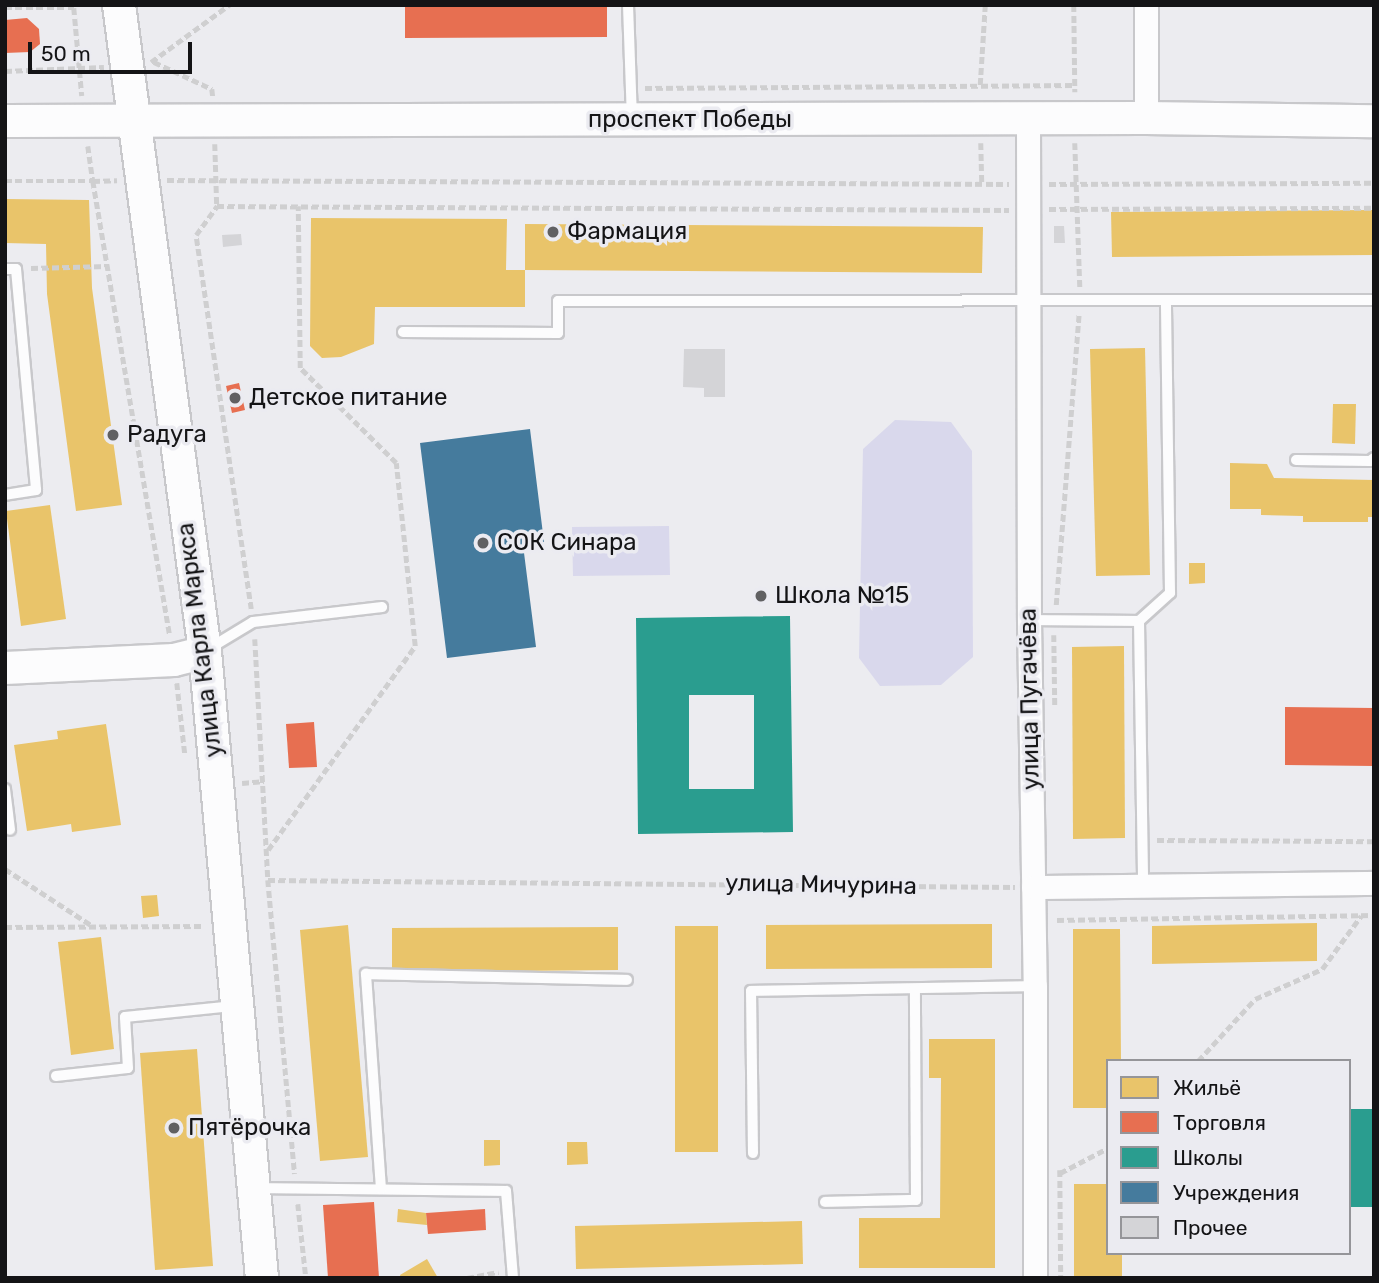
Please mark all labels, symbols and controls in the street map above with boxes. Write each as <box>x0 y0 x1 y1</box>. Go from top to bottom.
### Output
scale bar <box>32 28 196 72</box>
text: 50 m <box>41 41 91 66</box>
street label: проспект Победы <box>588 106 792 134</box>
place label: Фармация <box>567 218 687 246</box>
marker: Фармация <box>545 224 561 240</box>
place label: Детское питание <box>249 384 447 412</box>
marker: Детское питание <box>227 390 243 406</box>
place label: Радуга <box>127 421 207 449</box>
marker: Радуга <box>105 427 121 443</box>
street label: улица Карла Маркса <box>171 521 229 759</box>
place label: СОК Синара <box>497 529 636 557</box>
marker: СОК Синара <box>475 535 491 551</box>
place label: Школа №15 <box>775 582 909 610</box>
marker: Школа №15 <box>753 588 769 604</box>
street label: улица Пугачёва <box>1014 608 1046 790</box>
street label: улица Мичурина <box>725 869 917 901</box>
legend <box>1106 1059 1351 1255</box>
text: Жильё <box>1173 1075 1241 1100</box>
text: Торговля <box>1173 1110 1266 1135</box>
place label: Пятёрочка <box>188 1114 311 1142</box>
marker: Пятёрочка <box>166 1120 182 1136</box>
text: Школы <box>1173 1145 1243 1170</box>
text: Учреждения <box>1173 1180 1299 1205</box>
text: Прочее <box>1173 1215 1248 1240</box>

